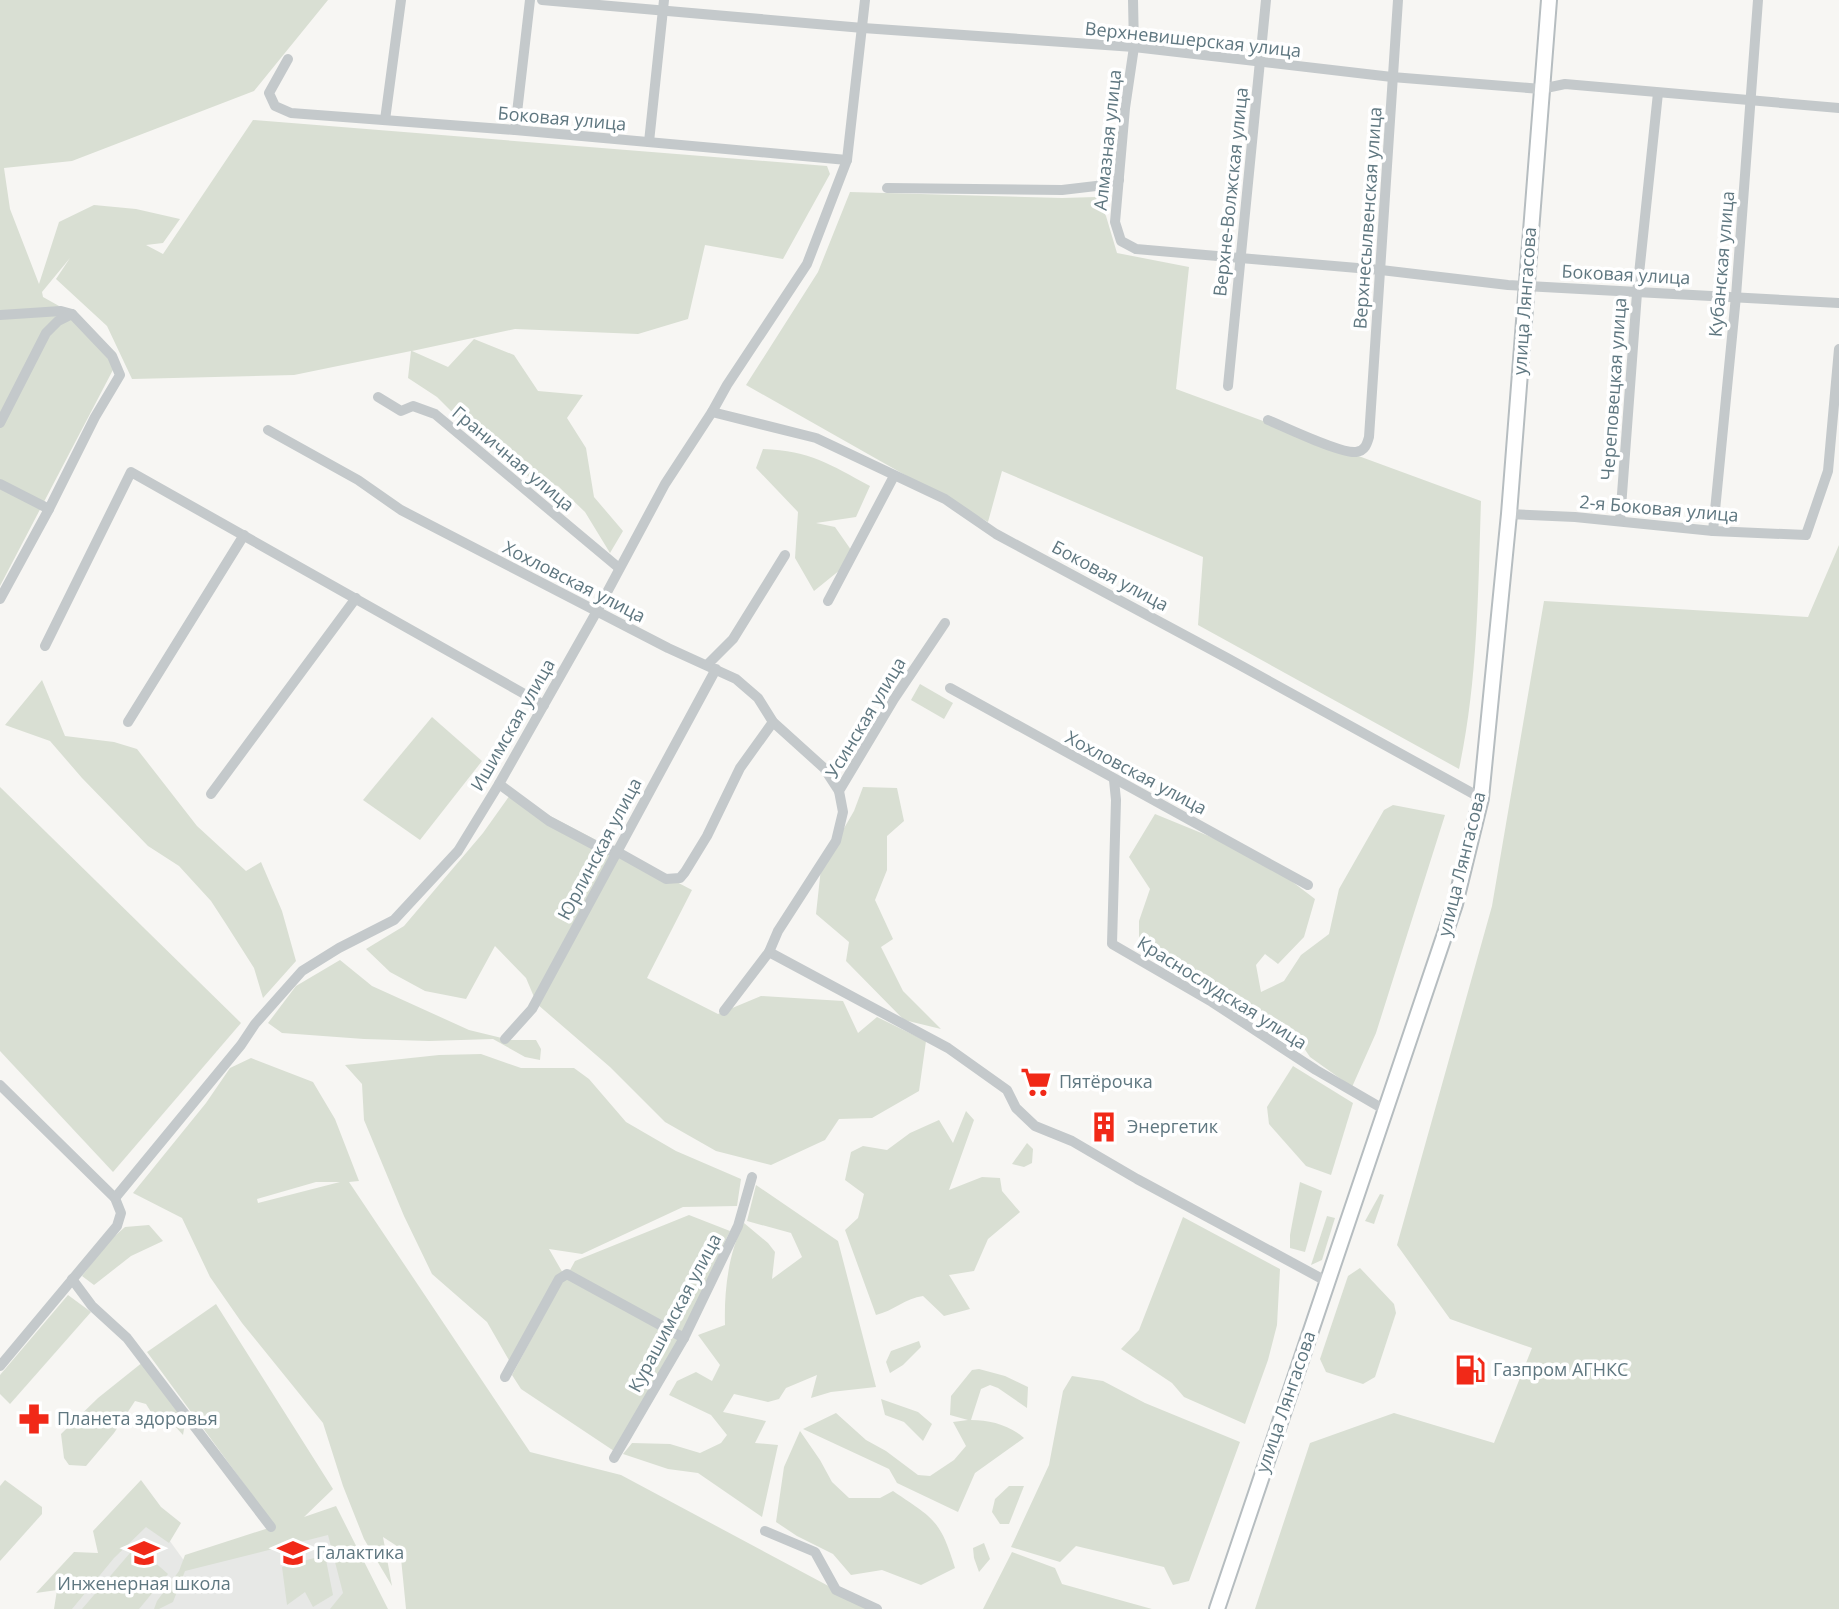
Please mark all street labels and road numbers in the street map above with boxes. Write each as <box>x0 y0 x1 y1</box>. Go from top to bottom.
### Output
street label: Верхневишерская улица <box>1084 16 1302 62</box>
street label: Алмазная улица <box>1088 68 1126 212</box>
street label: Верхне-Волжская улица <box>1207 86 1253 298</box>
street label: Боковая улица <box>497 100 627 136</box>
street label: Верхнесылвенская улица <box>1347 106 1387 330</box>
street label: Кубанская улица <box>1703 190 1739 338</box>
street label: улица Лянгасова <box>1507 226 1541 376</box>
street label: Боковая улица <box>1561 259 1691 289</box>
street label: Череповецкая улица <box>1595 297 1631 481</box>
street label: Граничная улица <box>448 400 580 516</box>
street label: 2-я Боковая улица <box>1578 489 1740 527</box>
street label: Боковая улица <box>1048 534 1173 616</box>
street label: Хохловская улица <box>499 535 650 627</box>
street label: Усинская улица <box>820 653 911 782</box>
street label: Ишимская улица <box>465 654 560 795</box>
street label: Хохловская улица <box>1062 725 1211 819</box>
street label: Юрлинская улица <box>552 773 647 924</box>
street label: улица Лянгасова <box>1431 789 1491 939</box>
street label: Краснослудская улица <box>1133 930 1312 1054</box>
street label: Курашимская улица <box>622 1229 726 1396</box>
street label: улица Лянгасова <box>1250 1328 1321 1476</box>

